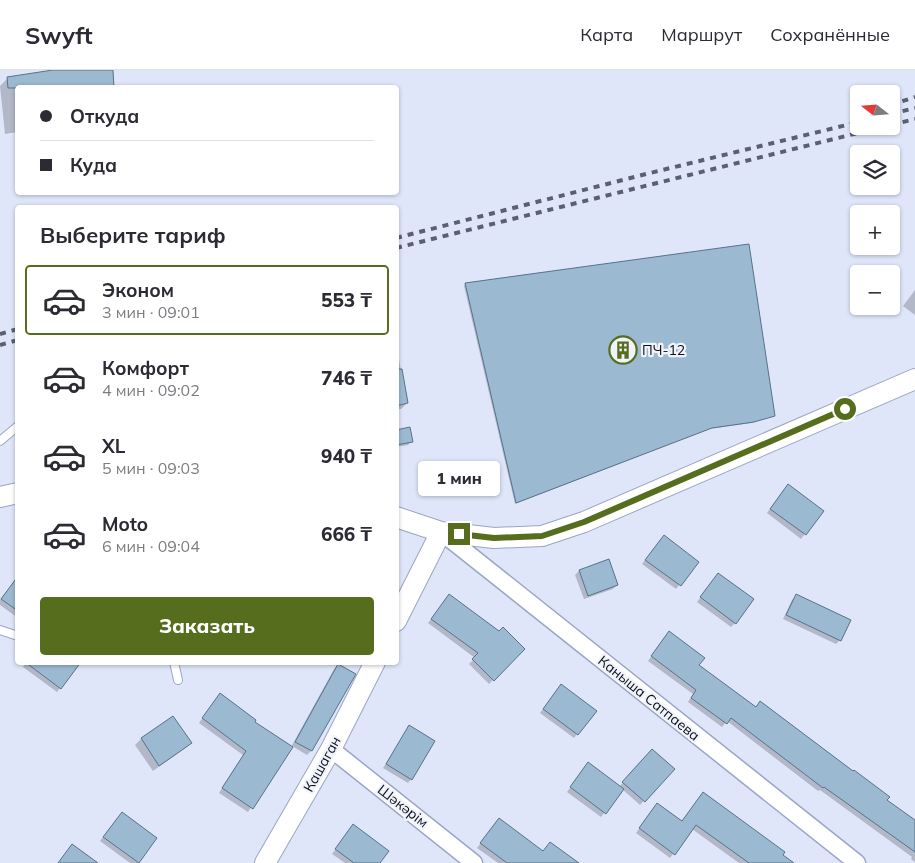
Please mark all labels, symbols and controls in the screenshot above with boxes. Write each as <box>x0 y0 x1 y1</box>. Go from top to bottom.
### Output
text: Swyft <box>25 20 93 50</box>
text: Карта <box>580 23 633 46</box>
text: Маршрут <box>661 23 742 46</box>
text: Сохранённые <box>770 23 890 46</box>
north arrow <box>850 85 900 135</box>
map controls <box>850 85 900 315</box>
text: Откуда <box>70 104 139 128</box>
button: layers <box>850 145 900 195</box>
text: Куда <box>70 153 117 177</box>
button: + <box>850 205 900 255</box>
text: Выберите тариф <box>40 221 226 249</box>
button: − <box>850 265 900 315</box>
icon: car <box>42 278 87 323</box>
text: Эконом <box>102 278 174 302</box>
text: 553 ₸ <box>321 288 372 312</box>
text: 3 мин · 09:01 <box>102 302 200 322</box>
building icon: ПЧ-12 <box>608 335 638 365</box>
place label: ПЧ-12 <box>642 341 685 359</box>
icon: car <box>42 356 87 401</box>
text: Комфорт <box>102 356 189 380</box>
text: 746 ₸ <box>321 366 372 390</box>
text: 4 мин · 09:02 <box>102 380 200 400</box>
route start <box>834 398 856 420</box>
icon: car <box>42 434 87 479</box>
text: XL <box>102 434 125 458</box>
text: 940 ₸ <box>321 444 372 468</box>
text: 5 мин · 09:03 <box>102 458 200 478</box>
callout: 1 мин <box>418 462 500 496</box>
text: 1 мин <box>436 468 482 488</box>
icon: car <box>42 512 87 557</box>
text: Moto <box>102 512 148 536</box>
text: 666 ₸ <box>321 522 372 546</box>
route end <box>448 523 470 545</box>
text: 6 мин · 09:04 <box>102 536 200 556</box>
button: Заказать <box>40 597 374 655</box>
street label: Каныша Сатпаева <box>595 652 703 744</box>
street label: Кашаган <box>299 733 345 795</box>
street label: Шәкәрім <box>374 781 432 831</box>

